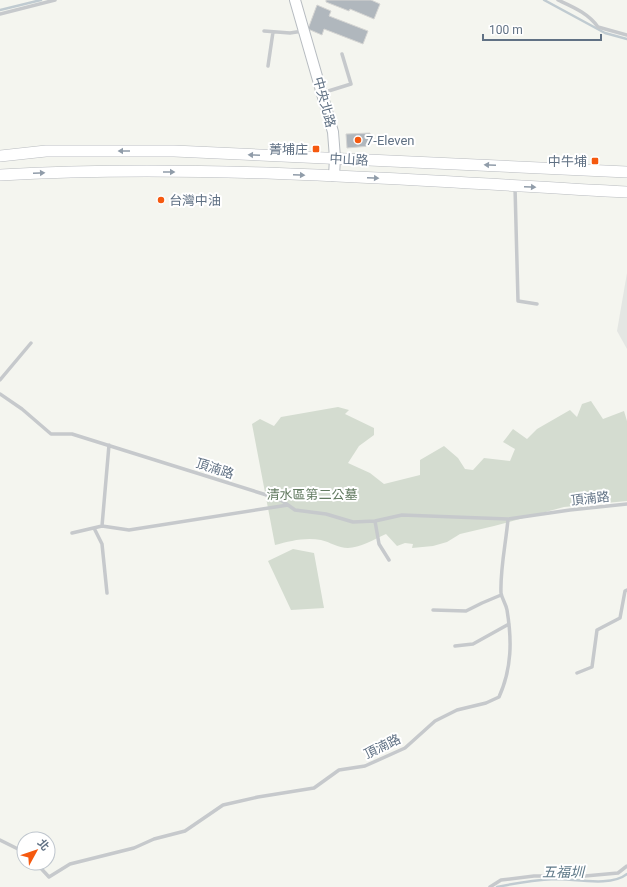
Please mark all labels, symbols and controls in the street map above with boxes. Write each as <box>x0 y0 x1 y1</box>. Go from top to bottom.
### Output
scale bar <box>483 16 601 42</box>
text: 100 m <box>489 23 523 37</box>
street label: 中央北路 <box>311 75 338 129</box>
place label: 7-Eleven <box>366 133 415 148</box>
marker: 7-Eleven <box>353 135 363 145</box>
place label: 菁埔庄 <box>269 142 308 157</box>
marker: 菁埔庄 <box>311 144 321 154</box>
one-way arrow <box>117 148 130 154</box>
one-way arrow <box>248 151 260 158</box>
street label: 中山路 <box>329 151 369 168</box>
place label: 中牛埔 <box>548 154 587 169</box>
marker: 中牛埔 <box>590 156 600 166</box>
one-way arrow <box>483 162 496 168</box>
one-way arrow <box>163 169 176 175</box>
one-way arrow <box>33 170 46 176</box>
one-way arrow <box>293 172 306 178</box>
one-way arrow <box>367 175 380 181</box>
one-way arrow <box>524 183 536 190</box>
place label: 台灣中油 <box>169 193 221 208</box>
marker: 台灣中油 <box>156 195 166 205</box>
street label: 頂湳路 <box>194 455 236 482</box>
park label: 清水區第二公墓 <box>266 487 358 502</box>
street label: 頂湳路 <box>570 489 610 508</box>
street label: 頂湳路 <box>361 731 403 762</box>
north arrow <box>16 831 56 871</box>
text: 北 <box>35 837 52 853</box>
water label: 五福圳 <box>542 864 586 880</box>

